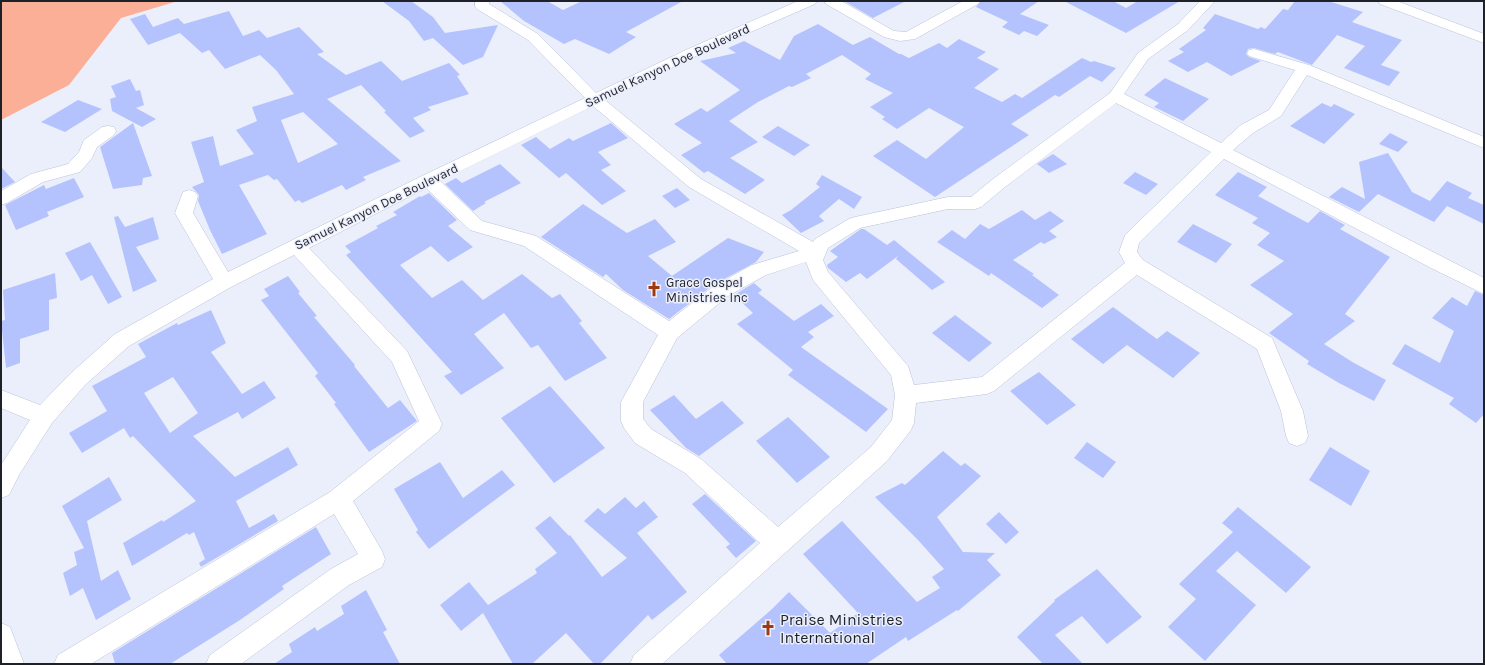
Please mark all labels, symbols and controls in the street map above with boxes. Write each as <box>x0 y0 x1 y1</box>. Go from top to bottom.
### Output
street label: Samuel Kanyon Doe Boulevard <box>582 21 752 110</box>
street label: Samuel Kanyon Doe Boulevard <box>292 160 461 253</box>
place label: Grace Gospel Ministries Inc <box>666 275 748 305</box>
church icon: Grace Gospel Ministries Inc <box>645 280 663 298</box>
place label: Praise Ministries International <box>780 610 903 647</box>
church icon: Praise Ministries International <box>759 619 777 637</box>

